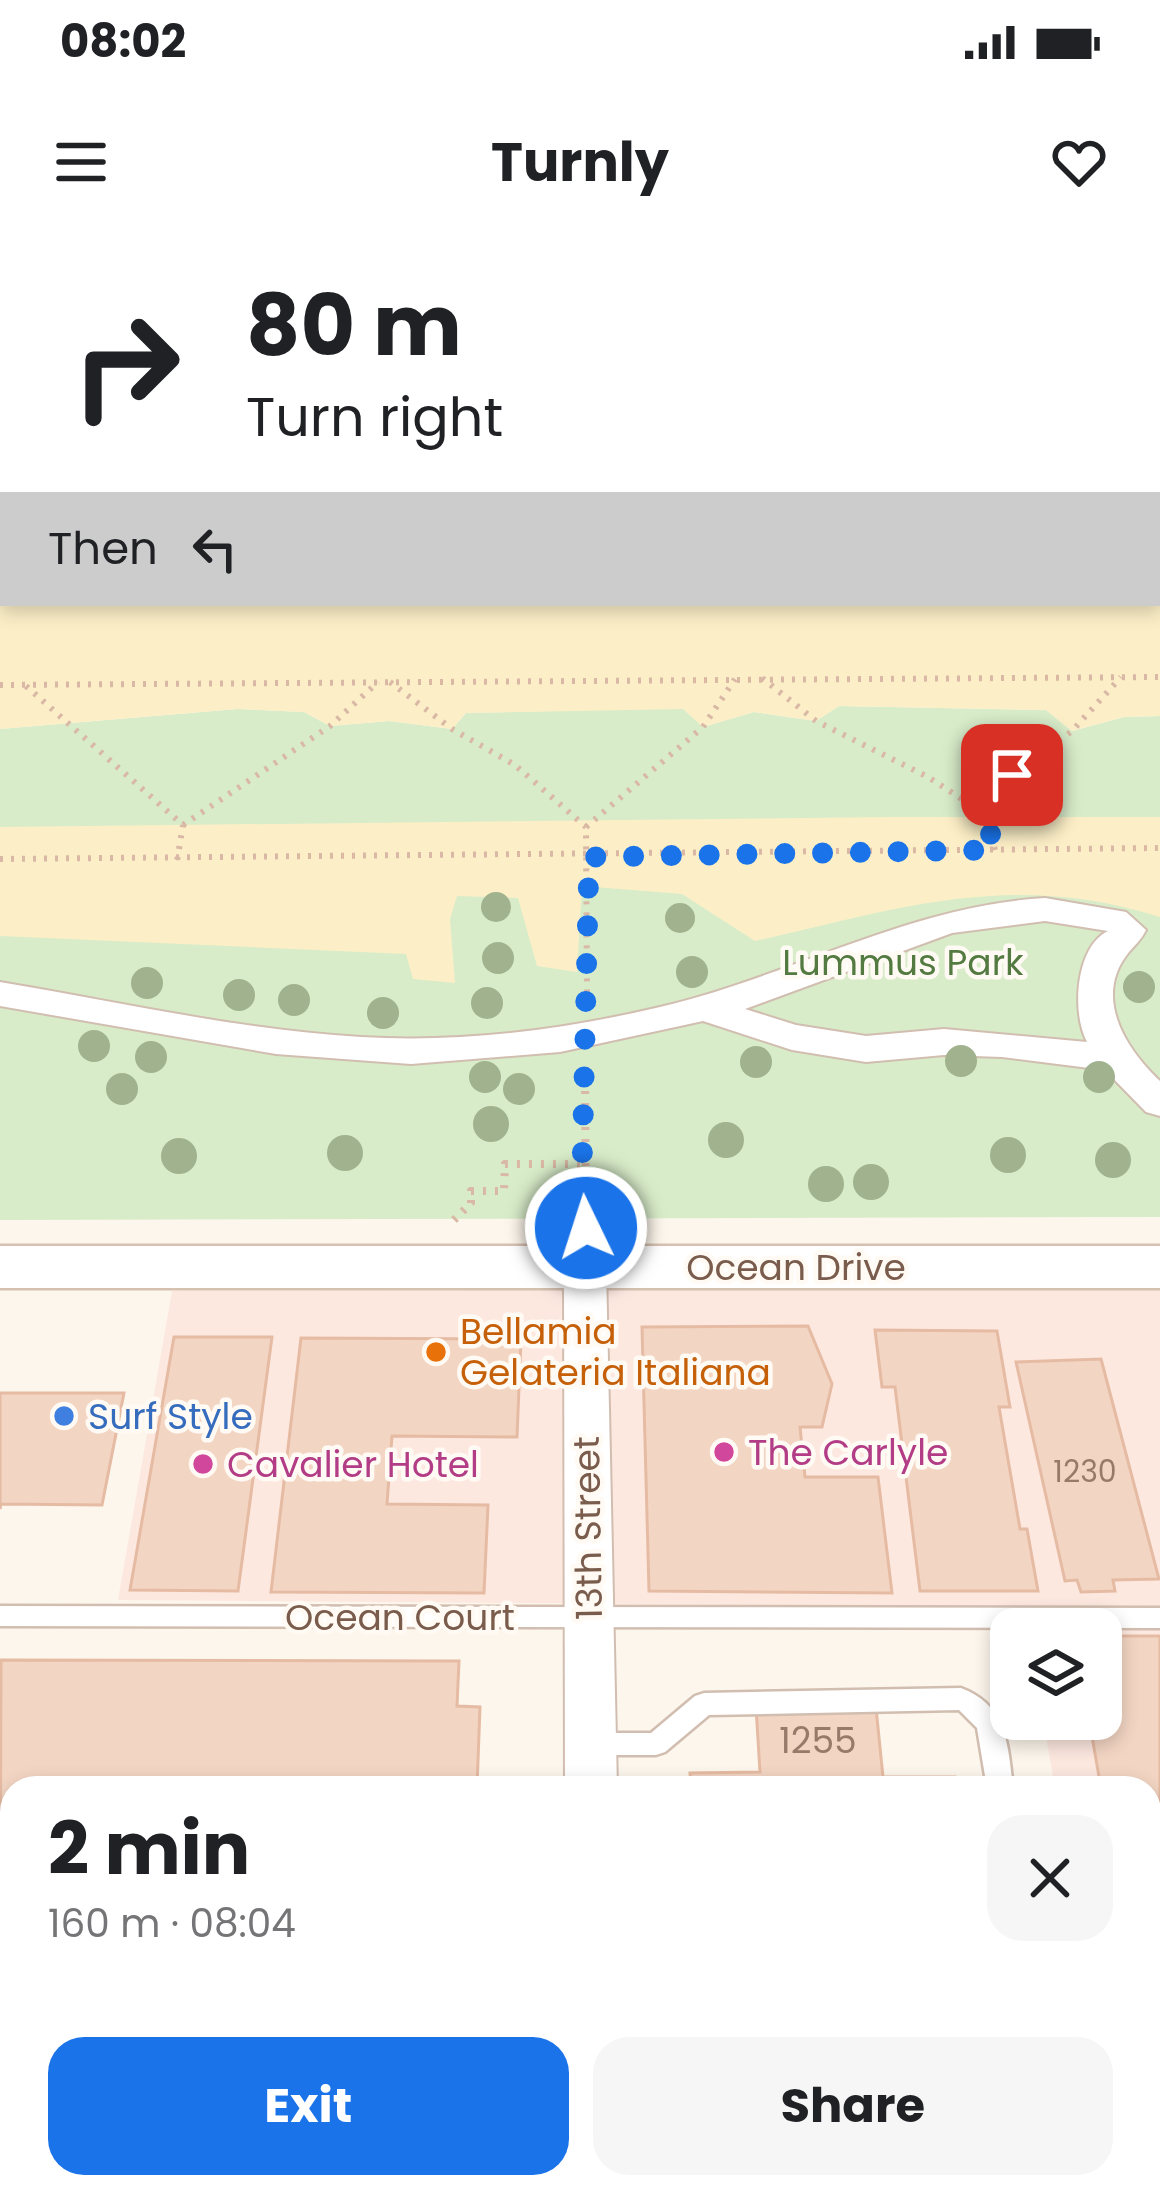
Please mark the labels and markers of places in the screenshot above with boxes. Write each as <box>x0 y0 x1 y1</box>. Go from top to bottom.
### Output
pin <box>961 724 1063 826</box>
place label: Bellamia Gelateria Italiana <box>460 1306 771 1398</box>
marker: Bellamia Gelateria Italiana <box>423 1339 449 1365</box>
place label: Surf Style <box>88 1391 253 1442</box>
marker: Surf Style <box>51 1403 77 1429</box>
place label: The Carlyle <box>748 1427 948 1478</box>
place label: Cavalier Hotel <box>227 1439 479 1490</box>
marker: The Carlyle <box>711 1439 737 1465</box>
marker: Cavalier Hotel <box>190 1451 216 1477</box>

